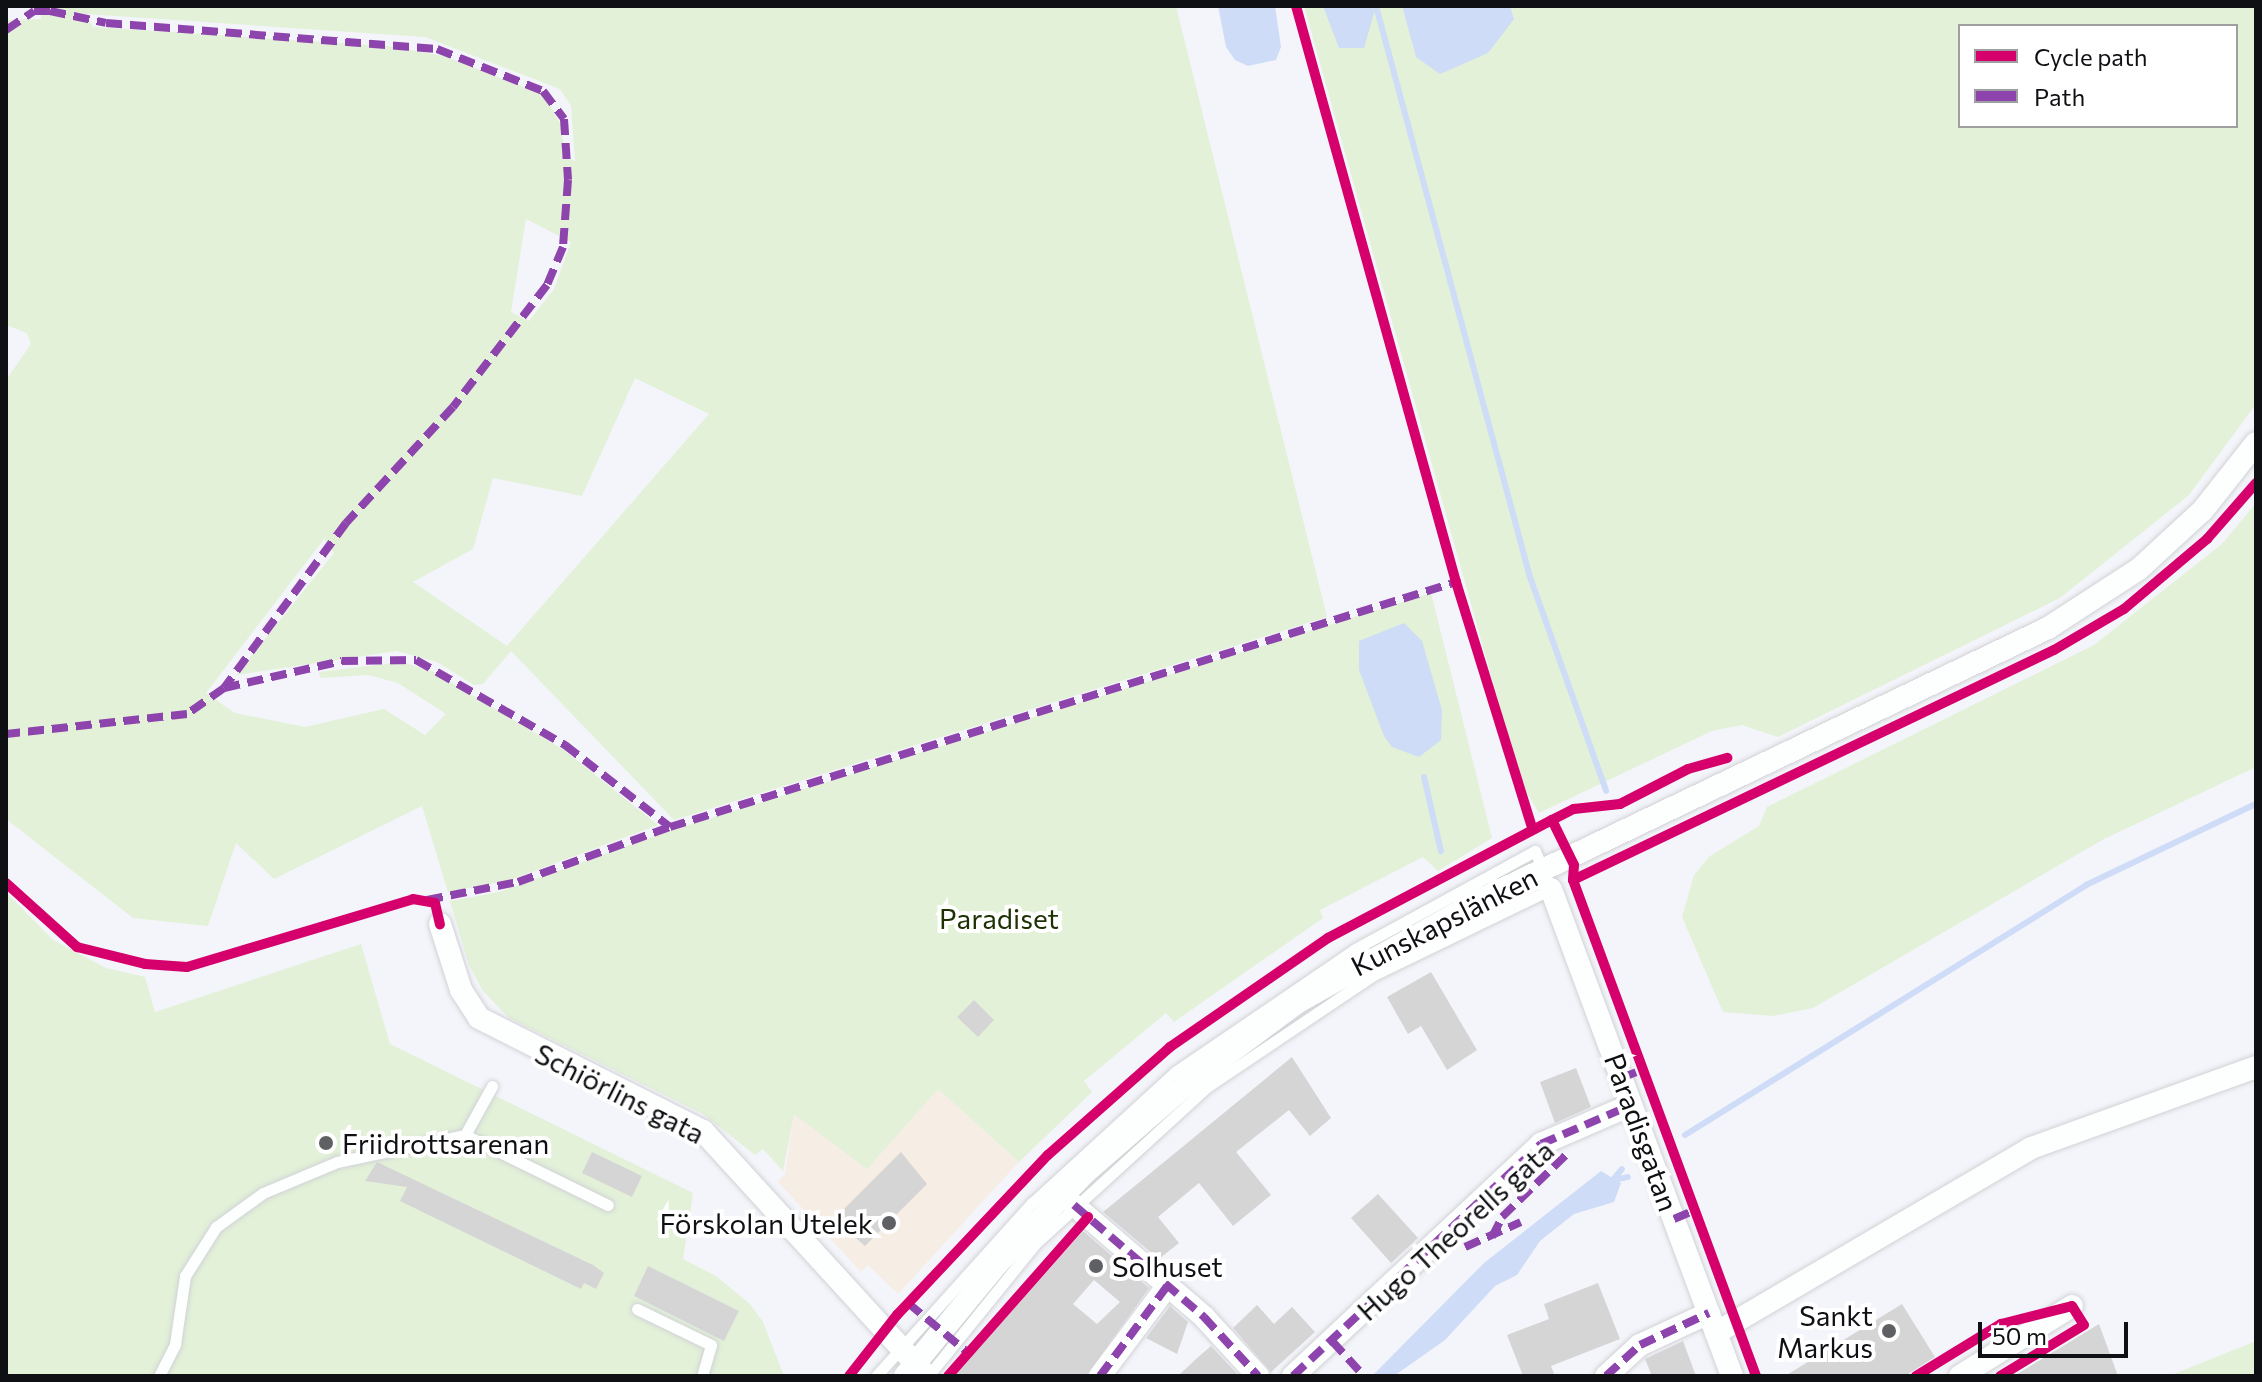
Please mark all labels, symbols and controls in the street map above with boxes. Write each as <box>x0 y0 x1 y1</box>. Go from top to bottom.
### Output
legend <box>1958 24 2238 128</box>
text: Cycle path <box>2034 42 2148 71</box>
text: Path <box>2034 82 2085 111</box>
street label: Kunskapslänken <box>1345 860 1543 982</box>
park label: Paradiset <box>939 901 1059 935</box>
street label: Schiörlins gata <box>530 1036 710 1150</box>
street label: Paradisgatan <box>1598 1048 1686 1216</box>
place label: Friidrottsarenan <box>342 1126 549 1160</box>
street label: Hugo Theorells gata <box>1350 1133 1560 1327</box>
marker: Friidrottsarenan <box>317 1134 335 1152</box>
place label: Förskolan Utelek <box>659 1206 873 1240</box>
marker: Förskolan Utelek <box>880 1214 898 1232</box>
place label: Solhuset <box>1112 1249 1223 1283</box>
marker: Solhuset <box>1087 1257 1105 1275</box>
place label: Sankt Markus <box>1777 1298 1873 1364</box>
scale bar <box>1982 1306 2132 1356</box>
text: 50 m <box>1992 1321 2047 1350</box>
marker: Sankt Markus <box>1880 1322 1898 1340</box>

